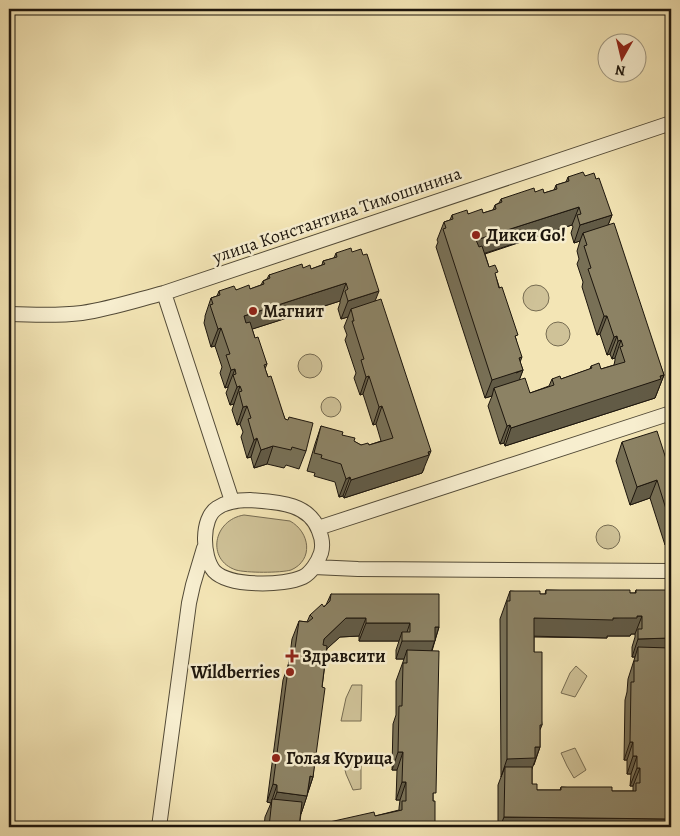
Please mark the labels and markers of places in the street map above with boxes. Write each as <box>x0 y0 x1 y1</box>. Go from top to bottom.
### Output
place label: Дикси Go! <box>486 223 566 247</box>
marker: Дикси Go! <box>470 229 482 241</box>
place label: Магнит <box>263 299 324 323</box>
marker: Магнит <box>247 305 259 317</box>
place label: Здравсити <box>302 644 386 668</box>
marker: Здравсити <box>286 650 298 662</box>
place label: Wildberries <box>190 660 280 684</box>
marker: Wildberries <box>284 666 296 678</box>
place label: Голая Курица <box>286 746 393 770</box>
marker: Голая Курица <box>270 752 282 764</box>

